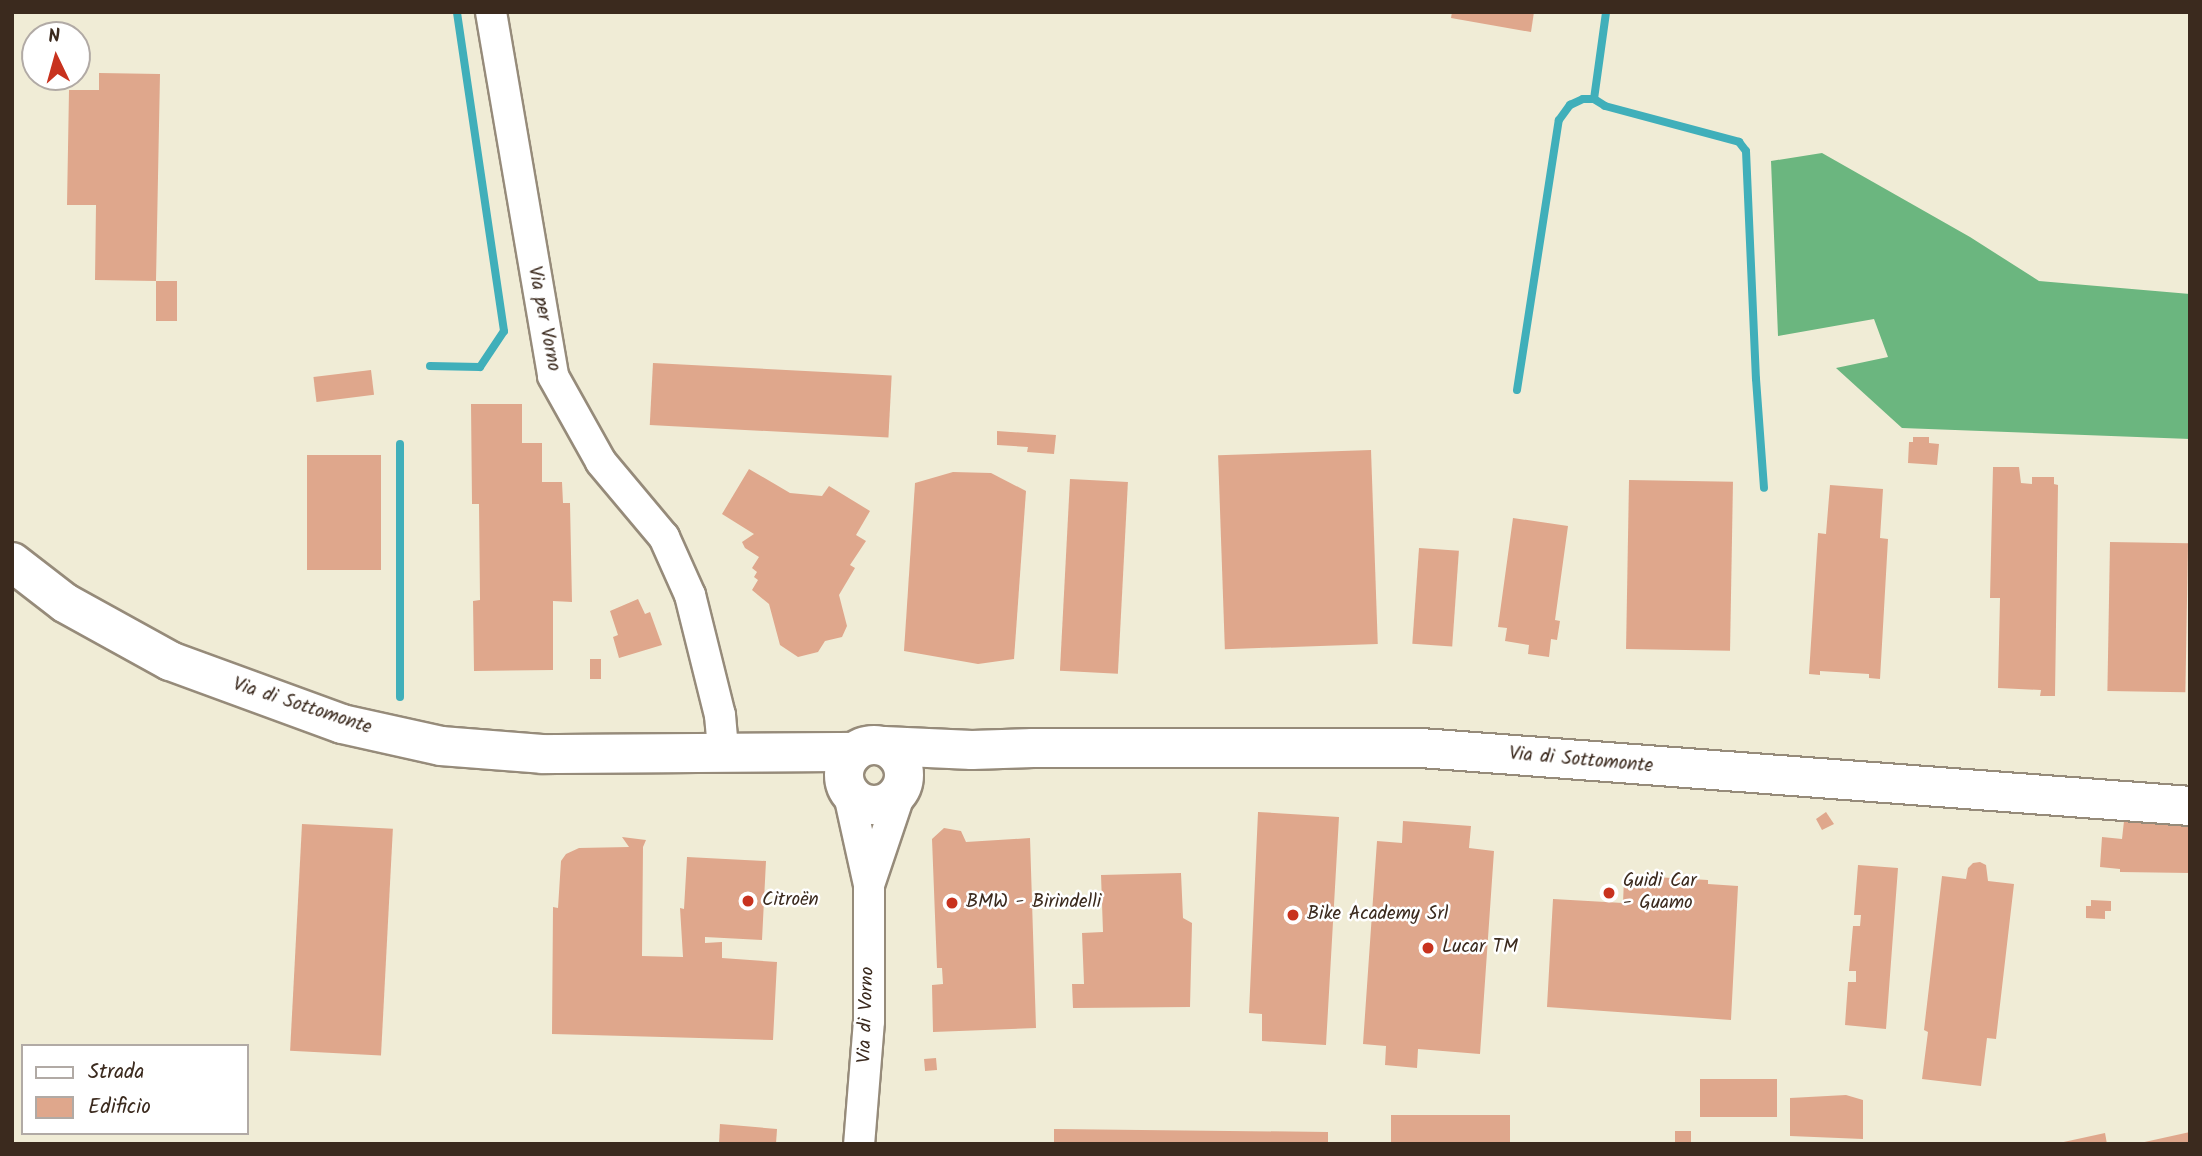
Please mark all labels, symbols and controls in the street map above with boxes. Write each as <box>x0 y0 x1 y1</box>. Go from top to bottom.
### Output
north arrow <box>21 21 91 91</box>
text: N <box>47 22 62 53</box>
street label: Via per Vorno <box>522 265 564 373</box>
street label: Via di Sottomonte <box>230 674 374 740</box>
street label: Via di Sottomonte <box>1508 743 1654 779</box>
place label: Guidi Car - Guamo <box>1623 871 1696 915</box>
marker: Guidi Car - Guamo <box>1601 885 1617 901</box>
place label: Citroën <box>762 890 819 912</box>
place label: BMW - Birindelli <box>966 892 1101 914</box>
marker: Citroën <box>740 893 756 909</box>
marker: BMW - Birindelli <box>944 895 960 911</box>
place label: Bike Academy Srl <box>1307 904 1448 926</box>
marker: Bike Academy Srl <box>1285 907 1301 923</box>
place label: Lucar TM <box>1442 937 1518 959</box>
marker: Lucar TM <box>1420 940 1436 956</box>
street label: Via di Vorno <box>854 966 880 1064</box>
legend <box>21 1044 248 1135</box>
text: Strada <box>88 1056 144 1089</box>
text: Edificio <box>88 1091 151 1124</box>

